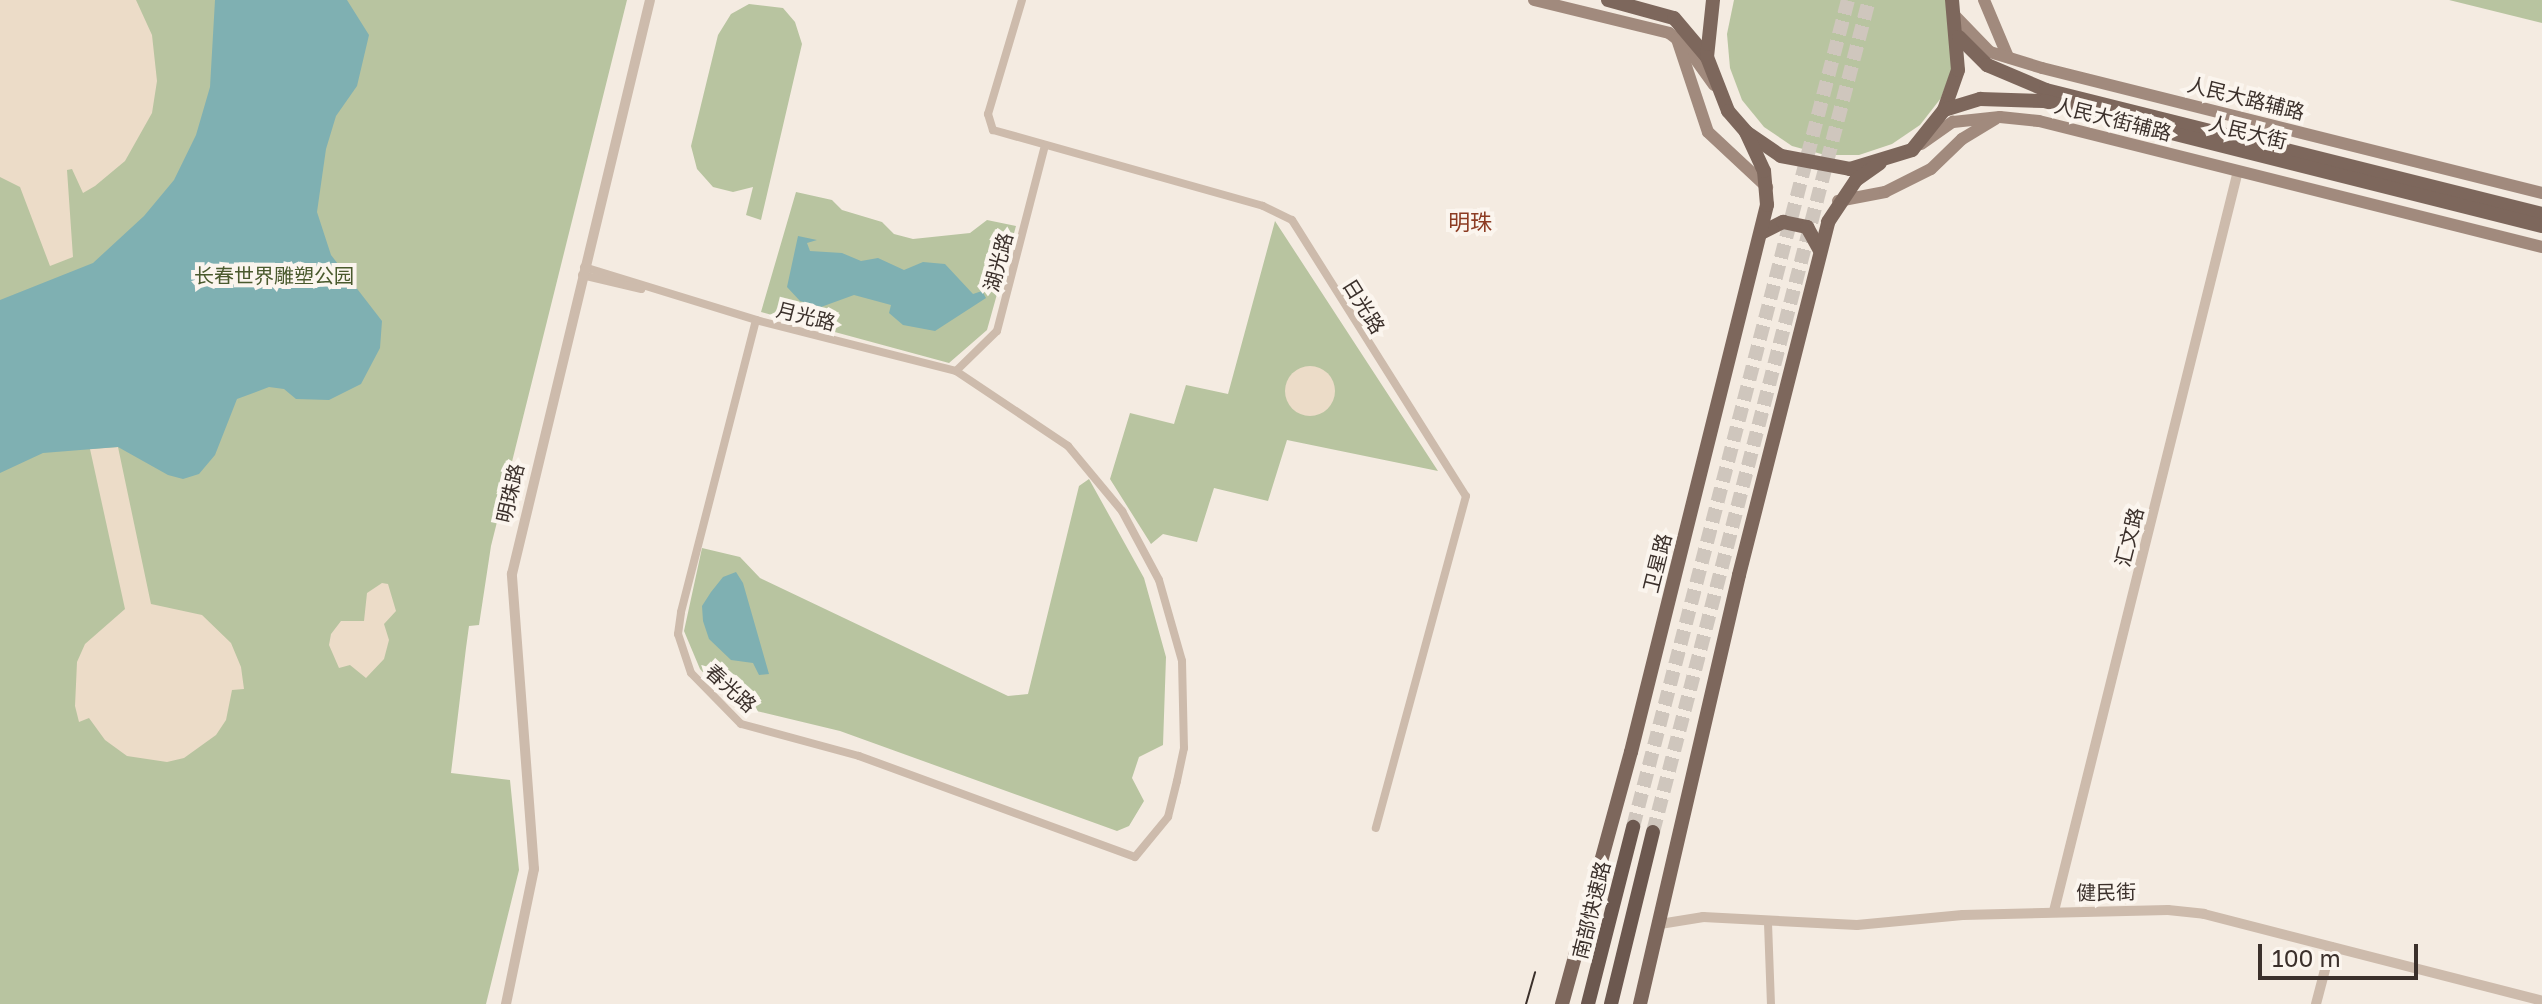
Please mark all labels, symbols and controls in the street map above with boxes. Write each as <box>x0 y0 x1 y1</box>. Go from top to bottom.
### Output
street label: 人民大路辅路 <box>2185 72 2307 124</box>
street label: 人民大街辅路 <box>2052 93 2174 145</box>
street label: 人民大街 <box>2206 111 2290 153</box>
district label: 明珠 <box>1448 209 1492 235</box>
street label: 湖光路 <box>979 230 1017 294</box>
park label: 长春世界雕塑公园 <box>194 263 354 287</box>
street label: 日光路 <box>1338 274 1390 338</box>
street label: 月光路 <box>774 297 838 335</box>
street label: 明珠路 <box>492 461 528 525</box>
street label: 汇文路 <box>2110 505 2148 569</box>
street label: 卫星路 <box>1638 531 1676 595</box>
street label: 春光路 <box>701 659 761 717</box>
street label: 南部快速路 <box>1567 859 1615 961</box>
street label: 健民街 <box>2076 879 2136 905</box>
scale bar <box>2262 928 2422 978</box>
text: 100 m <box>2272 943 2341 972</box>

